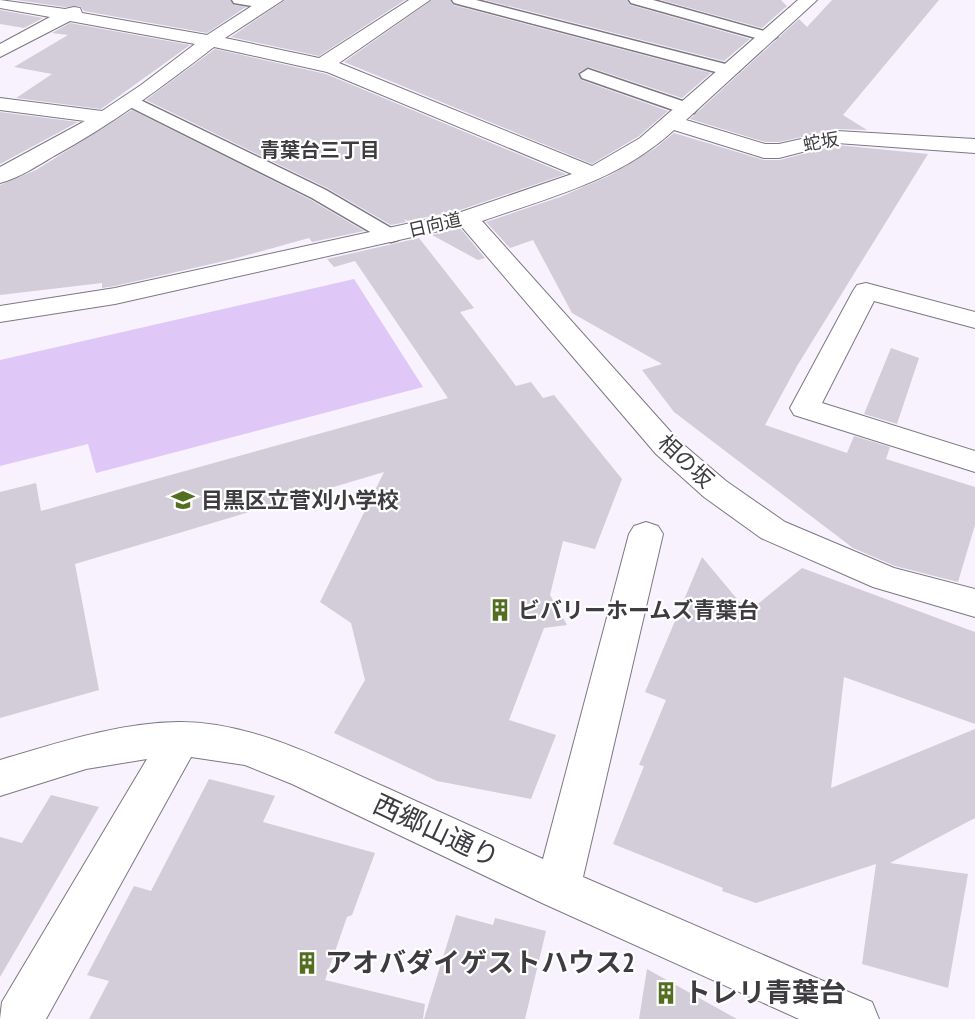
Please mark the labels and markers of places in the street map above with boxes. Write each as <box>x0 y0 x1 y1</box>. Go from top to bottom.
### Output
place label: 目黒区立菅刈小学校 <box>201 486 399 514</box>
school or university icon: 目黒区立菅刈小学校 <box>170 487 196 513</box>
place label: ビバリーホームズ青葉台 <box>518 596 759 624</box>
building icon: ビバリーホームズ青葉台 <box>487 597 513 623</box>
place label: アオバダイゲストハウス2 <box>325 945 635 979</box>
building icon: アオバダイゲストハウス2 <box>294 950 320 976</box>
place label: トレリ青葉台 <box>684 975 846 1009</box>
building icon: トレリ青葉台 <box>653 980 679 1006</box>

